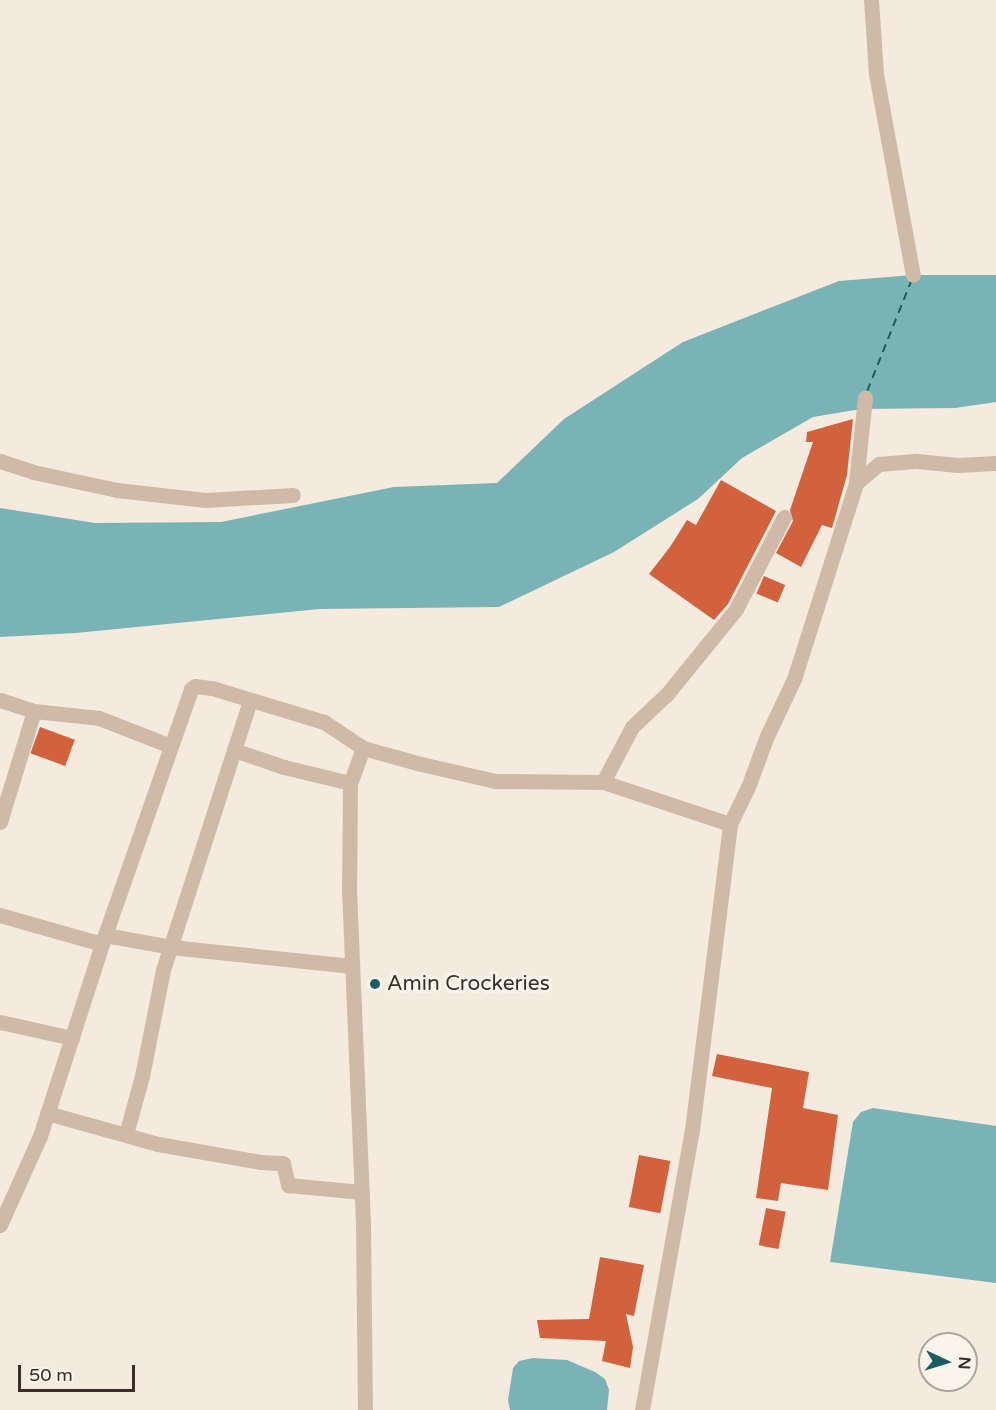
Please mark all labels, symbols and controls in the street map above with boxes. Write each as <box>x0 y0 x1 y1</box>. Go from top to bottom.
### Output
place label: Amin Crockeries <box>387 971 550 997</box>
marker: Amin Crockeries <box>368 977 382 991</box>
north arrow <box>918 1332 978 1392</box>
scale bar <box>21 1353 138 1391</box>
text: N <box>954 1356 974 1370</box>
text: 50 m <box>29 1364 73 1386</box>

